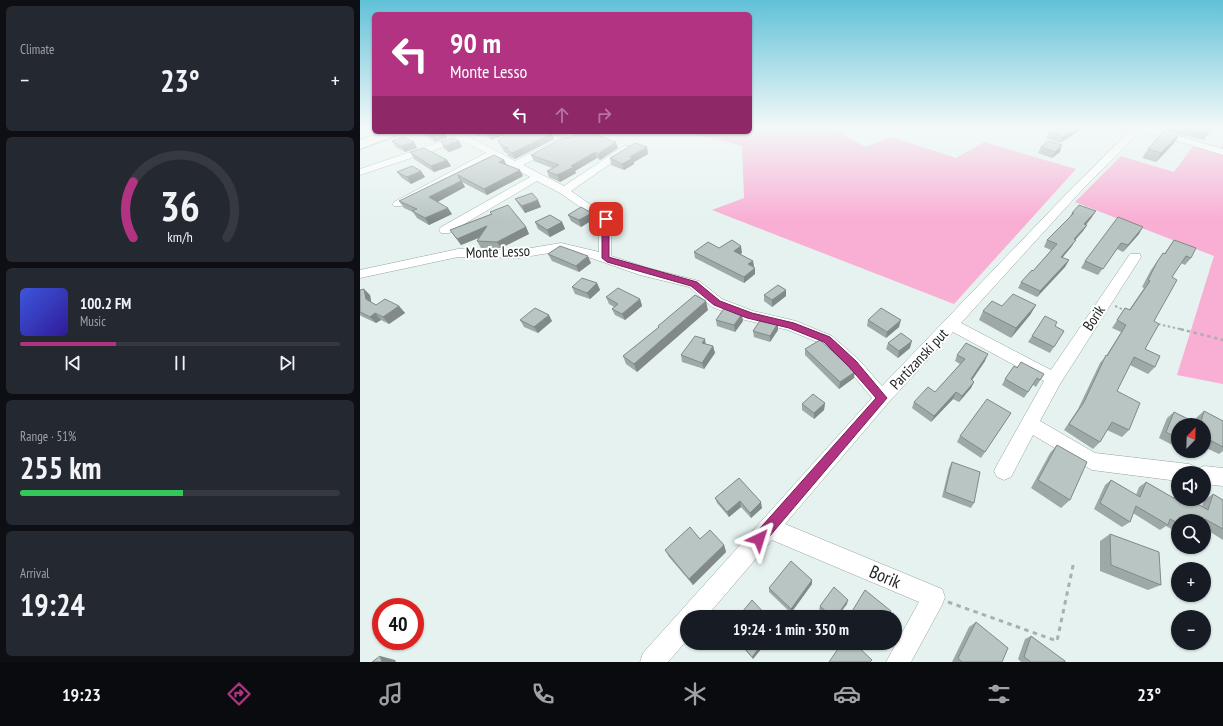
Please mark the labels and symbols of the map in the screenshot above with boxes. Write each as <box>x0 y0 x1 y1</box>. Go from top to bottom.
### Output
pin <box>589 202 623 236</box>
street label: Monte Lesso <box>465 241 530 262</box>
street label: Borik <box>1078 301 1109 334</box>
street label: Partizanski put <box>886 324 952 393</box>
north arrow <box>1171 418 1211 458</box>
position arrow <box>738 518 780 560</box>
street label: Borik <box>866 560 904 593</box>
speed limit sign: 40 <box>372 598 424 650</box>

